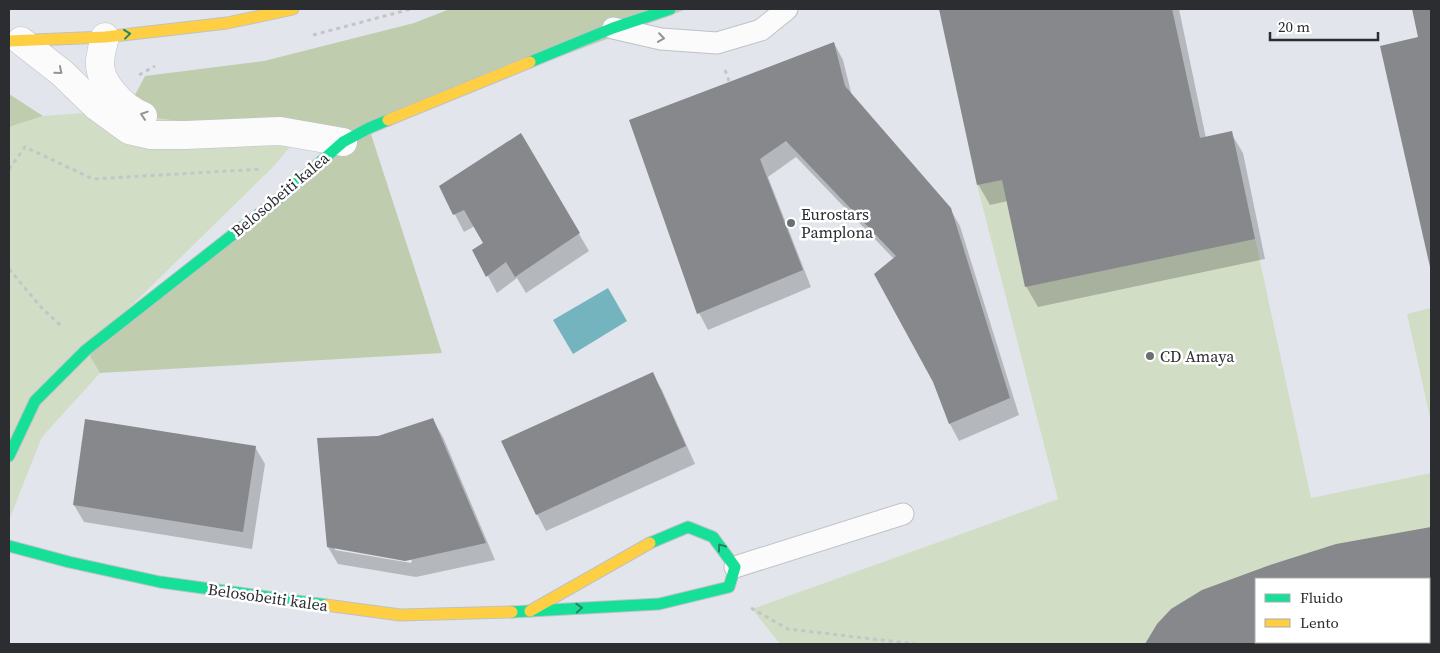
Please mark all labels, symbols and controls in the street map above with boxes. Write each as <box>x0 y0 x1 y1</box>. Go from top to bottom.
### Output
scale bar <box>1270 10 1378 42</box>
text: 20 m <box>1278 16 1310 37</box>
one-way arrow <box>124 29 132 40</box>
one-way arrow <box>657 32 665 43</box>
one-way arrow <box>53 65 62 74</box>
one-way arrow <box>140 110 149 120</box>
street label: Belosobeiti kalea <box>227 146 334 241</box>
place label: Eurostars Pamplona <box>801 203 874 243</box>
marker: Eurostars Pamplona <box>785 217 797 229</box>
place label: CD Amaya <box>1160 345 1235 367</box>
marker: CD Amaya <box>1144 350 1156 362</box>
one-way arrow <box>718 544 726 553</box>
street label: Belosobeiti kalea <box>207 578 330 616</box>
legend <box>1255 578 1430 643</box>
text: Fluido <box>1300 587 1343 608</box>
one-way arrow <box>575 603 583 614</box>
text: Lento <box>1300 612 1339 633</box>

